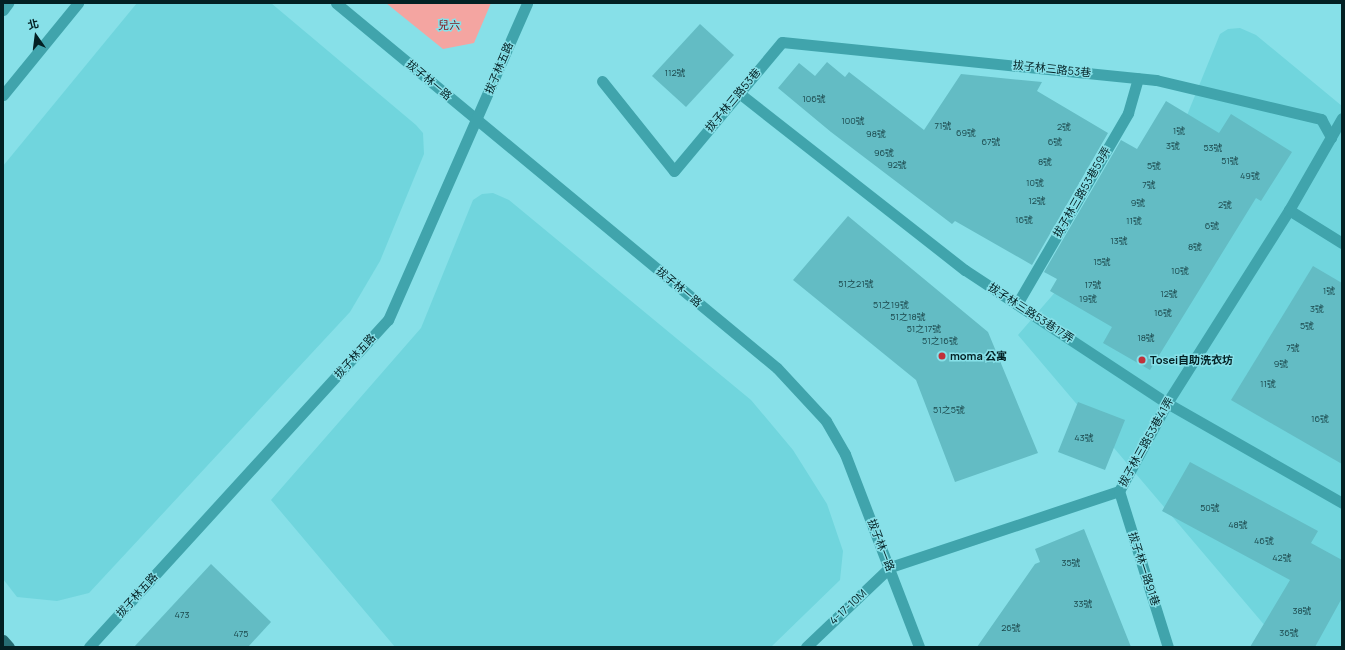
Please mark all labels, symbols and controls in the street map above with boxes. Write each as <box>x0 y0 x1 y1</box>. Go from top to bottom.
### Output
text: 北 <box>26 15 40 32</box>
north arrow <box>16 16 56 56</box>
park label: 兒六 <box>438 18 460 32</box>
street label: 拔子林五路 <box>482 40 516 96</box>
street label: 拔子林一路 <box>404 57 454 103</box>
street label: 拔子林三路53巷 <box>1012 58 1092 80</box>
street label: 拔子林三路53巷 <box>703 66 763 134</box>
house number: 112號 <box>664 68 686 78</box>
house number: 106號 <box>802 94 826 104</box>
house number: 100號 <box>841 116 865 126</box>
house number: 71號 <box>934 121 952 131</box>
house number: 2號 <box>1057 122 1071 132</box>
house number: 1號 <box>1173 126 1185 136</box>
house number: 69號 <box>956 128 976 138</box>
house number: 98號 <box>866 129 886 139</box>
house number: 67號 <box>981 137 1001 147</box>
house number: 6號 <box>1048 137 1062 147</box>
house number: 3號 <box>1166 141 1180 151</box>
house number: 53號 <box>1203 143 1223 153</box>
street label: 拔子林三路53巷59弄 <box>1051 144 1113 240</box>
house number: 96號 <box>874 148 894 158</box>
house number: 51號 <box>1221 156 1239 166</box>
house number: 8號 <box>1038 157 1052 167</box>
house number: 92號 <box>887 160 907 170</box>
house number: 5號 <box>1147 161 1161 171</box>
house number: 49號 <box>1240 171 1260 181</box>
house number: 10號 <box>1026 178 1044 188</box>
house number: 7號 <box>1142 180 1156 190</box>
house number: 12號 <box>1028 196 1046 206</box>
house number: 9號 <box>1131 198 1145 208</box>
house number: 2號 <box>1218 200 1232 210</box>
house number: 16號 <box>1015 215 1033 225</box>
house number: 11號 <box>1126 216 1142 226</box>
house number: 6號 <box>1205 221 1219 231</box>
house number: 13號 <box>1110 236 1128 246</box>
house number: 8號 <box>1188 242 1202 252</box>
house number: 15號 <box>1093 257 1111 267</box>
street label: 拔子林一路 <box>654 264 704 310</box>
house number: 10號 <box>1171 266 1189 276</box>
house number: 51之21號 <box>838 279 874 289</box>
street label: 拔子林三路53巷17弄 <box>986 280 1076 346</box>
house number: 17號 <box>1084 280 1102 290</box>
house number: 1號 <box>1323 286 1335 296</box>
house number: 12號 <box>1160 289 1178 299</box>
house number: 19號 <box>1079 294 1097 304</box>
house number: 51之19號 <box>873 300 909 310</box>
house number: 3號 <box>1310 304 1324 314</box>
house number: 16號 <box>1154 308 1172 318</box>
house number: 51之18號 <box>890 312 926 322</box>
house number: 5號 <box>1300 321 1314 331</box>
house number: 51之17號 <box>907 324 941 334</box>
street label: 拔子林五路 <box>332 331 378 381</box>
house number: 18號 <box>1137 333 1155 343</box>
house number: 51之16號 <box>922 336 958 346</box>
house number: 7號 <box>1286 343 1300 353</box>
place label: moma 公寓 <box>950 349 1007 363</box>
marker: moma 公寓 <box>937 351 947 361</box>
place label: Tosei自助洗衣坊 <box>1150 353 1233 367</box>
marker: Tosei自助洗衣坊 <box>1137 355 1147 365</box>
house number: 9號 <box>1274 359 1288 369</box>
house number: 11號 <box>1260 379 1276 389</box>
street label: 拔子林三路53巷41弄 <box>1116 395 1176 489</box>
house number: 51之5號 <box>933 405 965 415</box>
house number: 16號 <box>1311 414 1329 424</box>
house number: 43號 <box>1074 433 1094 443</box>
house number: 50號 <box>1200 503 1220 513</box>
street label: 拔子林一路 <box>865 517 897 573</box>
house number: 48號 <box>1228 520 1248 530</box>
street label: 拔子林一路91巷 <box>1126 530 1162 608</box>
house number: 46號 <box>1254 536 1274 546</box>
house number: 42號 <box>1272 553 1292 563</box>
house number: 35號 <box>1061 558 1081 568</box>
street label: 拔子林五路 <box>114 570 160 620</box>
street label: 4-17-10M <box>827 587 869 627</box>
house number: 33號 <box>1074 599 1092 609</box>
house number: 38號 <box>1292 606 1312 616</box>
house number: 473 <box>175 610 189 620</box>
house number: 26號 <box>1001 623 1021 633</box>
house number: 36號 <box>1279 628 1299 638</box>
house number: 475 <box>233 629 249 639</box>

